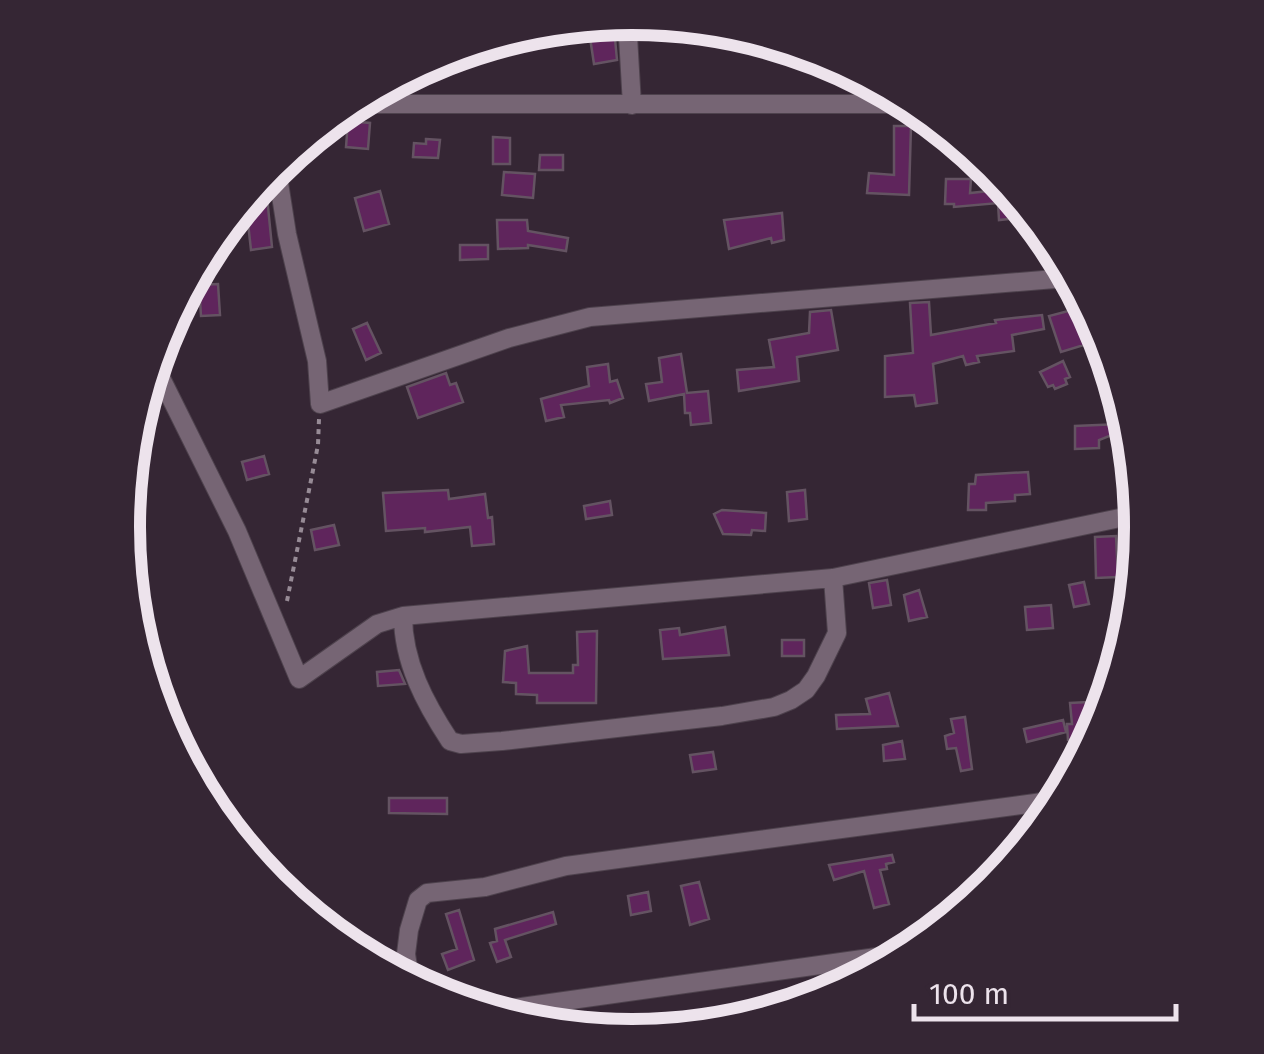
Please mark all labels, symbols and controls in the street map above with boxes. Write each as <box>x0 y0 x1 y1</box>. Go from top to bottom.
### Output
scale bar <box>914 959 1176 1021</box>
text: 100 m <box>929 976 1009 1012</box>

